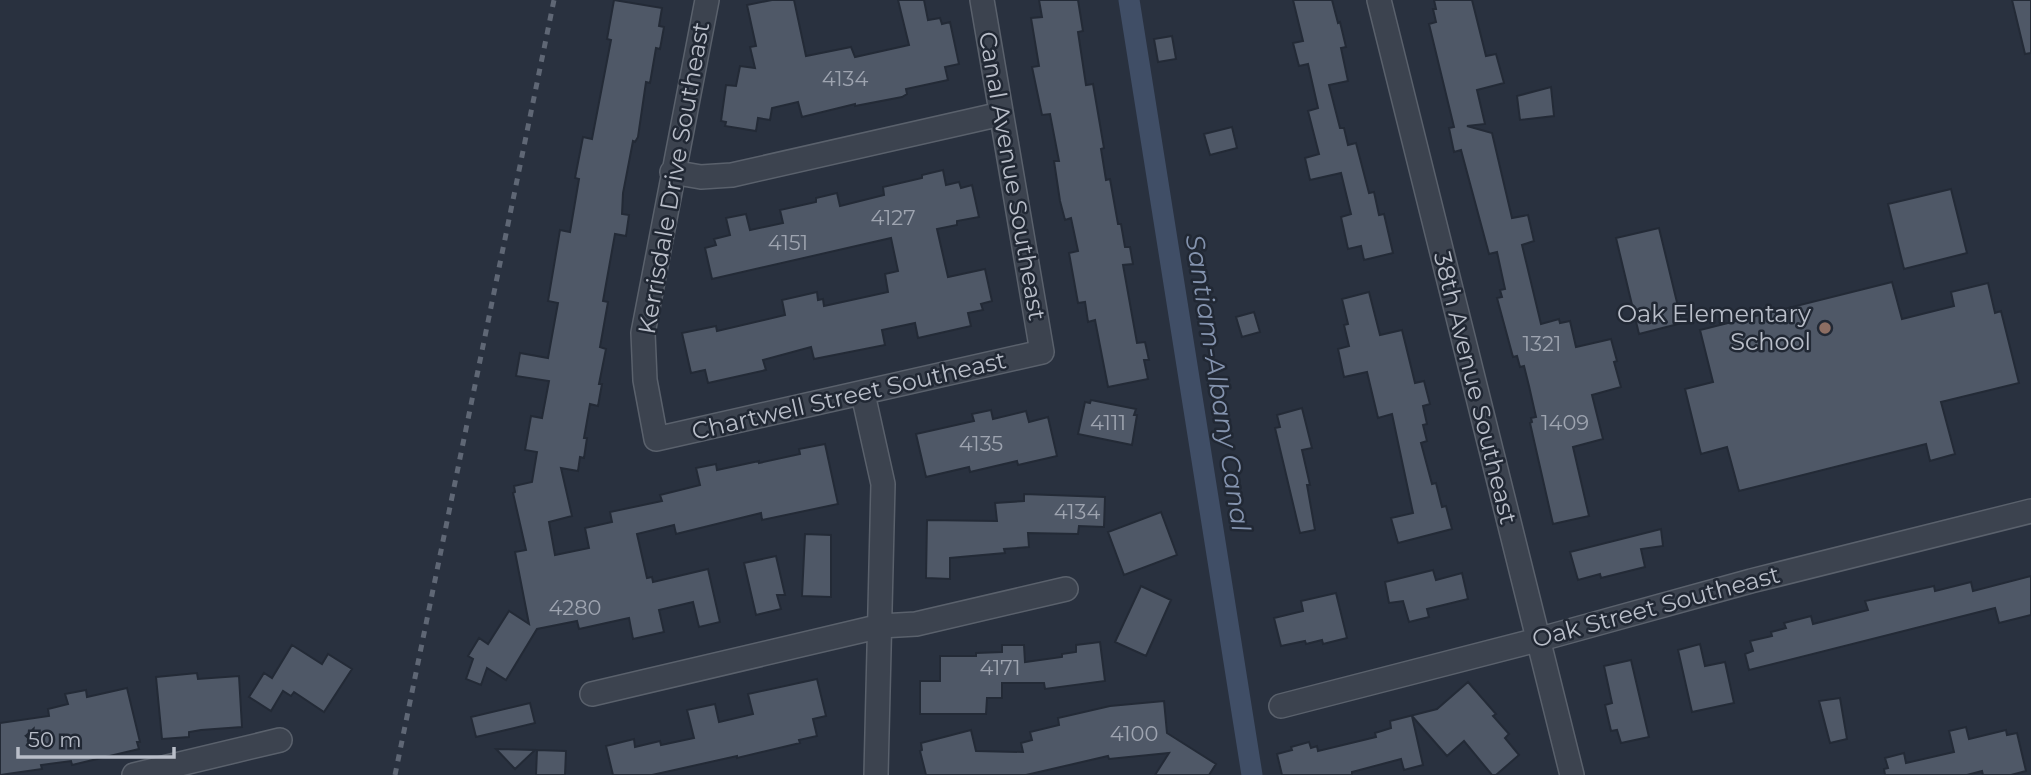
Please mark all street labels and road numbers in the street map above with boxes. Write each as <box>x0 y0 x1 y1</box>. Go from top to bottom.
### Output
street label: Kerrisdale Drive Southeast <box>632 19 715 336</box>
street label: Canal Avenue Southeast <box>973 29 1052 323</box>
street label: 38th Avenue Southeast <box>1428 249 1523 527</box>
street label: Chartwell Street Southeast <box>689 345 1009 446</box>
street label: Oak Street Southeast <box>1529 559 1783 654</box>

